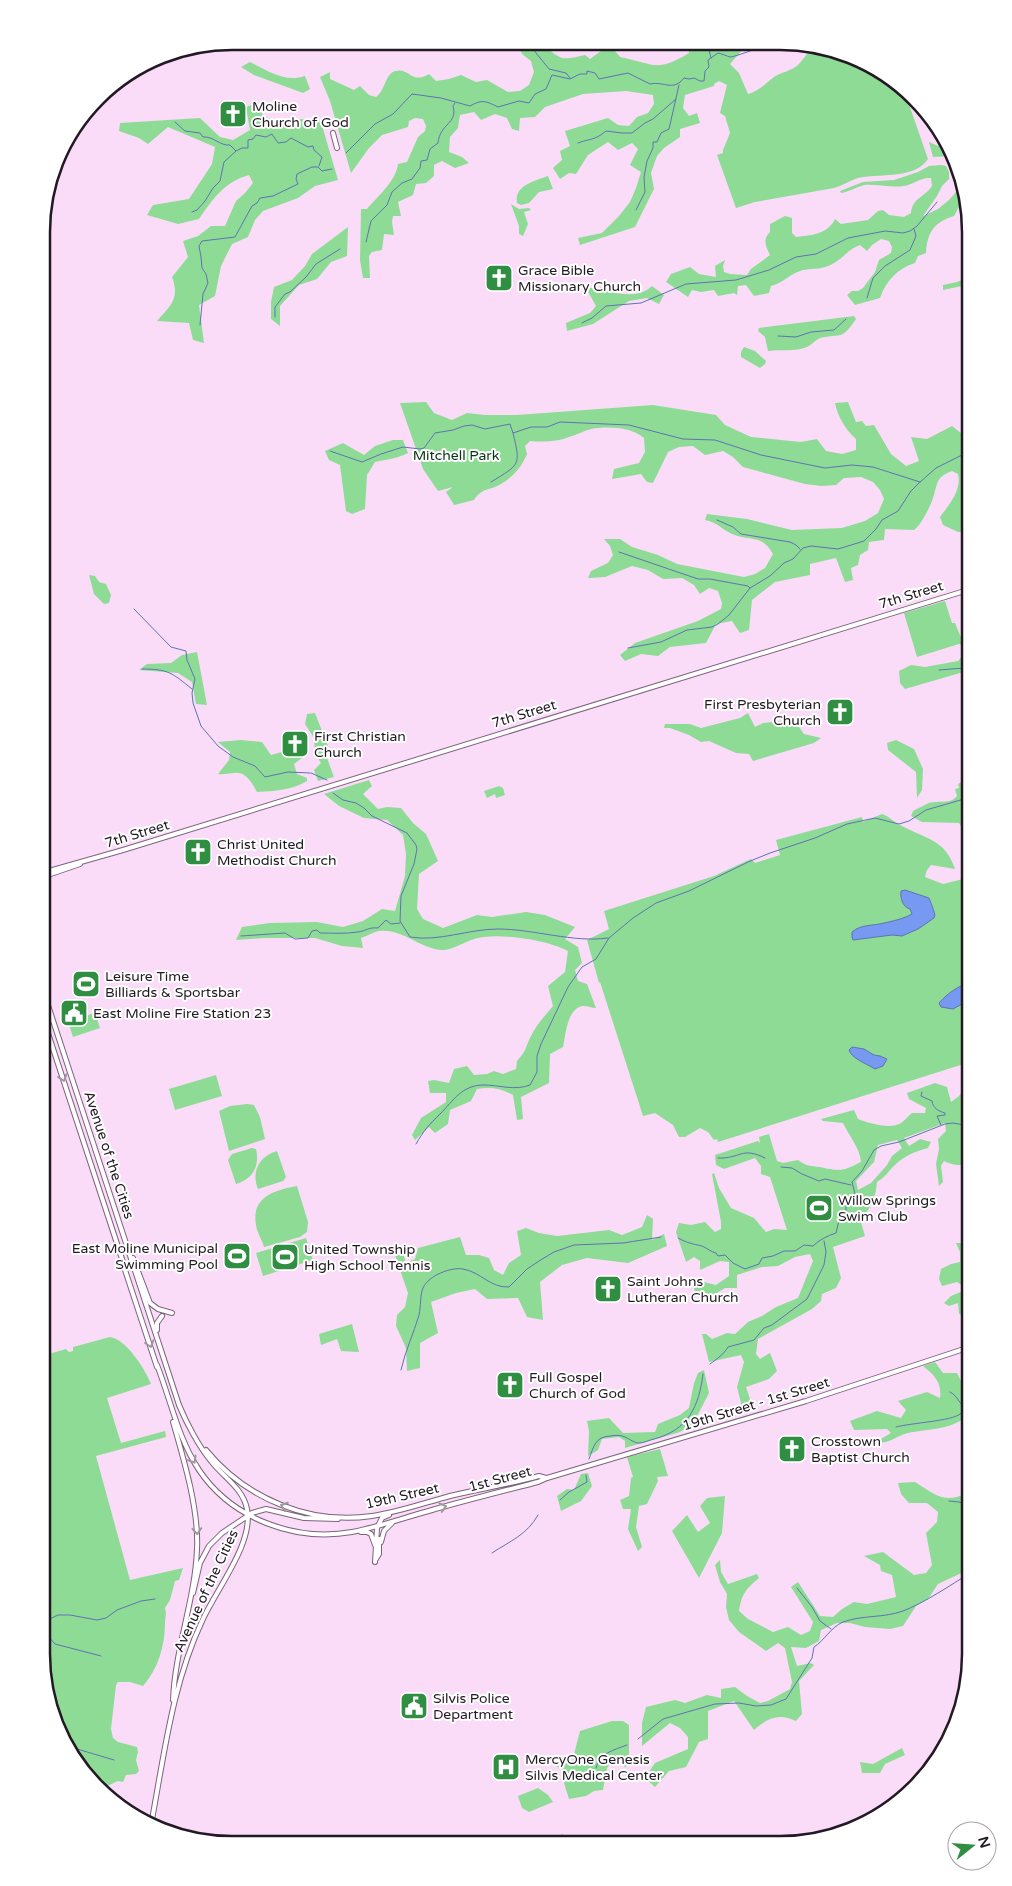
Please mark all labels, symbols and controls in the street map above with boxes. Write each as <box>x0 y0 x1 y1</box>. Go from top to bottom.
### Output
place label: Moline Church of God <box>252 98 349 131</box>
church icon: Moline Church of God <box>218 99 248 129</box>
place label: Grace Bible Missionary Church <box>518 262 641 295</box>
church icon: Grace Bible Missionary Church <box>484 263 514 293</box>
park label: Mitchell Park <box>413 447 500 464</box>
street label: 7th Street <box>877 577 946 613</box>
street label: 7th Street <box>490 696 559 732</box>
place label: First Presbyterian Church <box>704 696 821 729</box>
church icon: First Presbyterian Church <box>825 697 855 727</box>
place label: First Christian Church <box>314 728 406 761</box>
church icon: First Christian Church <box>280 729 310 759</box>
street label: 7th Street <box>103 816 172 852</box>
place label: Christ United Methodist Church <box>217 836 336 869</box>
church icon: Christ United Methodist Church <box>183 837 213 867</box>
place label: Leisure Time Billiards & Sportsbar <box>105 968 241 1001</box>
sports icon: Leisure Time Billiards & Sportsbar <box>71 969 101 999</box>
public building icon: East Moline Fire Station 23 <box>59 998 89 1028</box>
place label: East Moline Fire Station 23 <box>93 1005 271 1022</box>
one-way arrow <box>57 1074 67 1082</box>
street label: Avenue of the Cities <box>80 1089 138 1221</box>
place label: Willow Springs Swim Club <box>838 1192 936 1225</box>
sports icon: Willow Springs Swim Club <box>804 1193 834 1223</box>
place label: East Moline Municipal Swimming Pool <box>72 1240 218 1273</box>
sports icon: East Moline Municipal Swimming Pool <box>222 1241 252 1271</box>
place label: United Township High School Tennis <box>304 1241 431 1274</box>
sports icon: United Township High School Tennis <box>270 1242 300 1272</box>
place label: Saint Johns Lutheran Church <box>627 1273 739 1306</box>
church icon: Saint Johns Lutheran Church <box>593 1274 623 1304</box>
one-way arrow <box>144 1339 154 1348</box>
place label: Full Gospel Church of God <box>529 1369 626 1402</box>
church icon: Full Gospel Church of God <box>495 1370 525 1400</box>
street label: 19th Street - 1st Street <box>681 1373 832 1434</box>
place label: Crosstown Baptist Church <box>811 1433 910 1466</box>
church icon: Crosstown Baptist Church <box>777 1434 807 1464</box>
one-way arrow <box>186 1454 196 1463</box>
street label: 1st Street <box>467 1462 534 1496</box>
street label: 19th Street <box>363 1479 441 1513</box>
one-way arrow <box>280 1502 289 1512</box>
one-way arrow <box>438 1502 446 1512</box>
street label: Avenue of the Cities <box>170 1527 242 1655</box>
one-way arrow <box>191 1527 202 1535</box>
place label: Silvis Police Department <box>433 1690 514 1723</box>
public building icon: Silvis Police Department <box>399 1691 429 1721</box>
place label: MercyOne Genesis Silvis Medical Center <box>525 1751 663 1784</box>
hospital icon: MercyOne Genesis Silvis Medical Center <box>491 1752 521 1782</box>
north arrow <box>947 1821 997 1871</box>
text: N <box>974 1834 994 1850</box>

